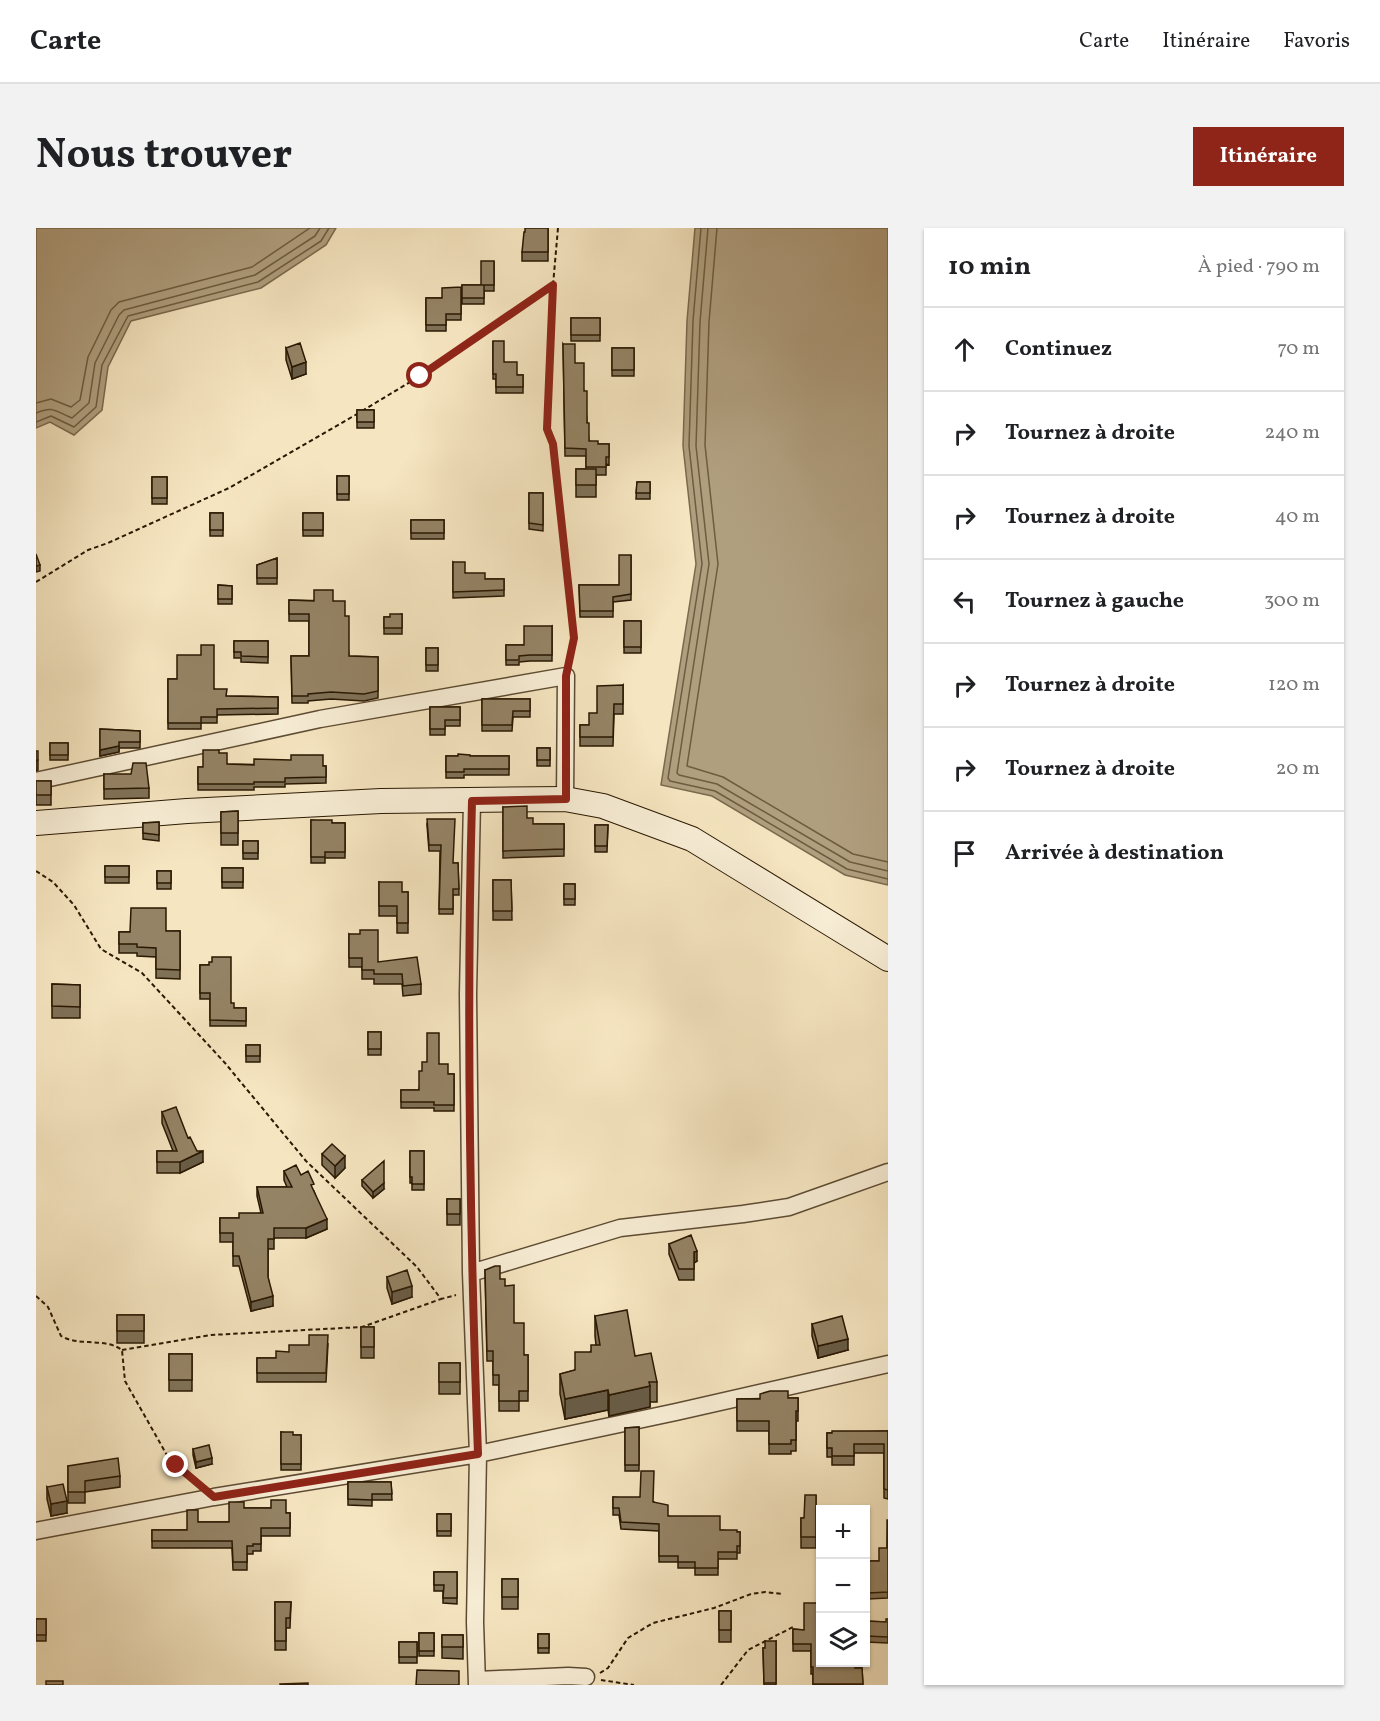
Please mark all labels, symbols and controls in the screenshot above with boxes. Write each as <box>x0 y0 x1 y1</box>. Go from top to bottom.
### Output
text: Carte <box>30 22 101 61</box>
text: Carte <box>1079 27 1129 56</box>
text: Itinéraire <box>1162 27 1250 56</box>
text: Favoris <box>1283 27 1350 56</box>
text: Nous trouver <box>36 127 292 186</box>
button: Itinéraire <box>1193 127 1344 186</box>
text: 10 min <box>948 249 1031 285</box>
text: À pied · 790 m <box>1198 253 1320 281</box>
icon: ahead <box>948 333 981 366</box>
text: Continuez <box>1005 334 1112 365</box>
text: 70 m <box>1277 335 1320 363</box>
route start <box>406 362 432 388</box>
icon: right <box>948 417 981 450</box>
text: Tournez à droite <box>1005 418 1175 449</box>
text: 240 m <box>1265 419 1320 447</box>
icon: right <box>948 501 981 534</box>
text: Tournez à droite <box>1005 502 1175 533</box>
text: 40 m <box>1275 503 1320 531</box>
icon: left <box>948 585 981 618</box>
text: Tournez à gauche <box>1005 586 1184 617</box>
text: 300 m <box>1264 587 1320 615</box>
icon: right <box>948 669 981 702</box>
text: Tournez à droite <box>1005 670 1175 701</box>
text: 120 m <box>1268 671 1320 699</box>
icon: right <box>948 753 981 786</box>
text: Tournez à droite <box>1005 754 1175 785</box>
text: 20 m <box>1276 755 1320 783</box>
icon: arrive <box>948 837 981 870</box>
text: Arrivée à destination <box>1005 838 1224 869</box>
route end <box>162 1451 188 1477</box>
map controls <box>816 1505 870 1667</box>
button: + <box>816 1505 870 1559</box>
button: − <box>816 1559 870 1613</box>
button: layers <box>816 1613 870 1667</box>

